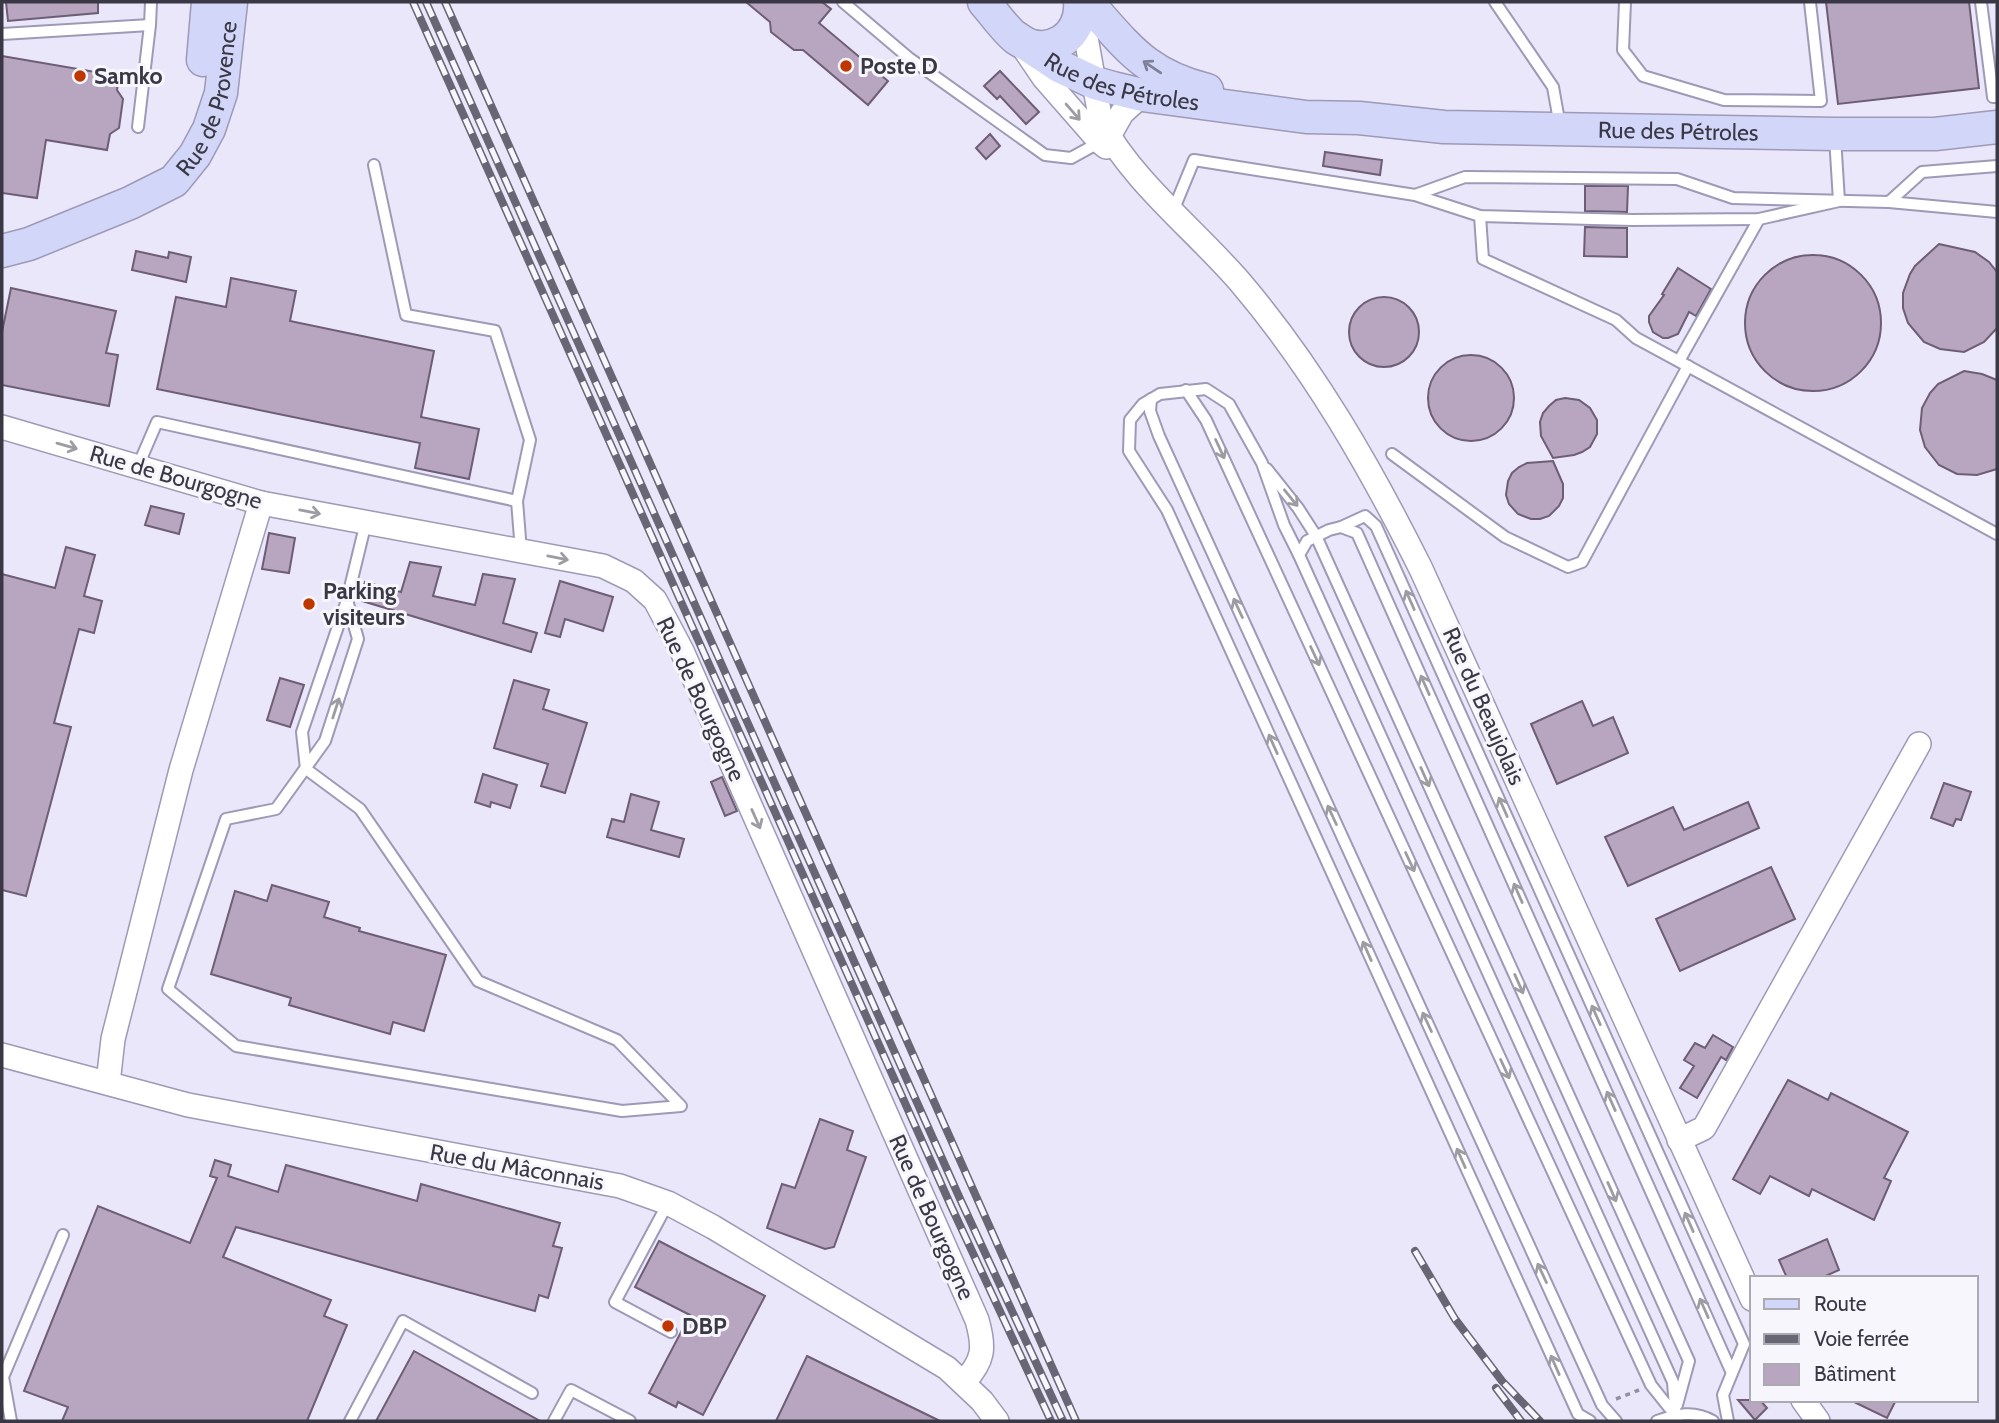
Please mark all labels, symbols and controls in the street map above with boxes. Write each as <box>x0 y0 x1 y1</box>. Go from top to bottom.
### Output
street label: Rue de Provence <box>170 19 243 182</box>
street label: Rue des Pétroles <box>1039 46 1201 117</box>
place label: Poste D <box>860 52 938 80</box>
marker: Poste D <box>838 58 854 74</box>
one-way arrow <box>1143 60 1162 74</box>
place label: Samko <box>94 62 163 90</box>
marker: Samko <box>72 68 88 84</box>
one-way arrow <box>1065 102 1081 120</box>
street label: Rue des Pétroles <box>1598 116 1759 147</box>
one-way arrow <box>1214 438 1227 459</box>
street label: Rue de Bourgogne <box>87 439 266 515</box>
one-way arrow <box>56 440 78 453</box>
one-way arrow <box>1283 489 1298 507</box>
one-way arrow <box>298 506 321 519</box>
one-way arrow <box>546 551 569 565</box>
place label: Parking visiteurs <box>323 577 405 631</box>
one-way arrow <box>1403 590 1416 611</box>
marker: Parking visiteurs <box>301 596 317 612</box>
one-way arrow <box>1231 598 1244 619</box>
street label: Rue de Bourgogne <box>651 612 751 786</box>
street label: Rue du Beaujolais <box>1437 623 1531 789</box>
one-way arrow <box>1309 645 1322 666</box>
one-way arrow <box>1418 675 1431 696</box>
one-way arrow <box>330 698 343 720</box>
one-way arrow <box>1266 734 1279 755</box>
one-way arrow <box>1419 766 1432 787</box>
one-way arrow <box>1496 797 1509 819</box>
one-way arrow <box>1325 805 1338 826</box>
one-way arrow <box>750 808 763 829</box>
one-way arrow <box>1404 851 1417 872</box>
one-way arrow <box>1511 883 1524 904</box>
one-way arrow <box>1360 941 1373 962</box>
one-way arrow <box>1513 973 1526 995</box>
one-way arrow <box>1589 1005 1602 1026</box>
one-way arrow <box>1420 1012 1433 1033</box>
one-way arrow <box>1499 1058 1512 1079</box>
one-way arrow <box>1604 1091 1617 1112</box>
street label: Rue de Bourgogne <box>883 1130 981 1304</box>
street label: Rue du Mâconnais <box>428 1138 606 1196</box>
one-way arrow <box>1454 1148 1467 1169</box>
one-way arrow <box>1606 1181 1619 1202</box>
one-way arrow <box>1682 1212 1695 1234</box>
one-way arrow <box>1534 1263 1547 1284</box>
legend <box>1750 1276 1978 1402</box>
text: Route <box>1814 1291 1867 1316</box>
one-way arrow <box>1696 1298 1709 1320</box>
place label: DBP <box>682 1312 727 1340</box>
marker: DBP <box>660 1318 676 1334</box>
text: Voie ferrée <box>1814 1326 1909 1351</box>
one-way arrow <box>1548 1355 1562 1376</box>
text: Bâtiment <box>1814 1361 1896 1386</box>

